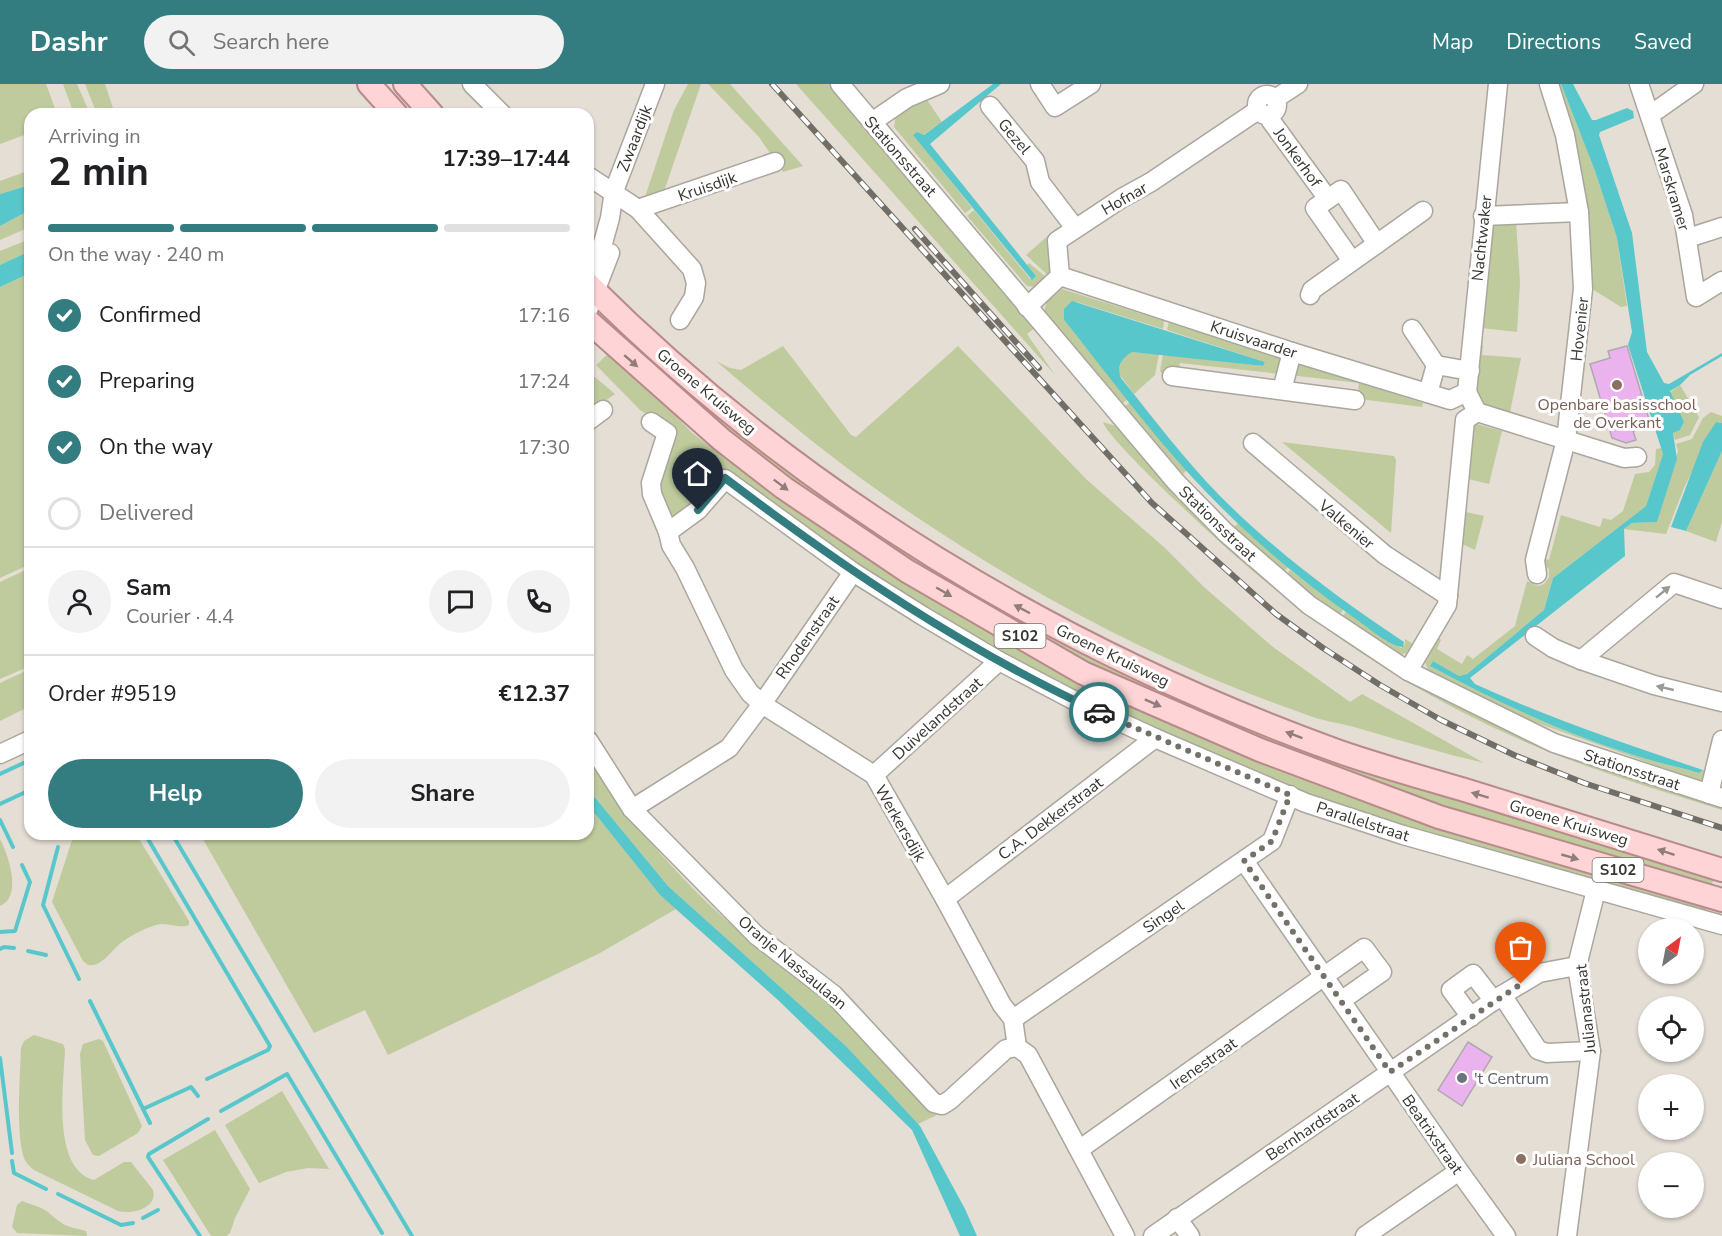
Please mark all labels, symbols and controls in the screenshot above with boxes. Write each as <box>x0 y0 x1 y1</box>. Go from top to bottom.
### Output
search box <box>144 15 564 69</box>
text: Dashr <box>30 23 108 61</box>
icon: search <box>165 26 198 59</box>
text: Search here <box>213 27 329 57</box>
text: Map <box>1432 28 1473 56</box>
text: Directions <box>1506 28 1601 56</box>
text: Saved <box>1634 28 1692 56</box>
street label: Zwaardijk <box>612 101 658 175</box>
street label: Stationsstraat <box>859 112 942 202</box>
street label: Gezel <box>993 114 1036 159</box>
text: Arriving in <box>48 123 141 150</box>
street label: Jonkerhof <box>1268 123 1327 192</box>
text: 17:39–17:44 <box>442 144 570 174</box>
street label: Marskramer <box>1649 145 1695 234</box>
text: 2 min <box>48 146 149 199</box>
street label: Kruisdijk <box>675 166 741 207</box>
street label: Hofnar <box>1098 177 1152 221</box>
street label: Nachtwaker <box>1467 194 1497 282</box>
text: On the way · 240 m <box>48 241 224 268</box>
street label: Hovenier <box>1566 296 1594 362</box>
icon: check <box>48 299 81 332</box>
text: Confirmed <box>99 300 201 330</box>
text: 17:16 <box>517 302 570 329</box>
street label: Kruisvaarder <box>1207 316 1300 364</box>
street label: Groene Kruisweg <box>652 344 761 440</box>
one-way arrow <box>623 354 638 367</box>
icon: check <box>48 365 81 398</box>
text: Preparing <box>99 366 195 396</box>
text: 17:24 <box>517 368 570 395</box>
marker: Openbare basisschool de Overkant <box>1610 378 1624 392</box>
place label: Openbare basisschool de Overkant <box>1538 394 1697 434</box>
icon: check <box>48 431 81 464</box>
text: On the way <box>99 432 213 462</box>
text: 17:30 <box>517 434 570 461</box>
pin <box>672 448 723 510</box>
icon: home <box>681 457 714 490</box>
one-way arrow <box>773 479 789 491</box>
street label: Stationsstraat <box>1174 481 1261 567</box>
street label: Valkenier <box>1313 494 1379 555</box>
text: Delivered <box>99 498 194 528</box>
button: person <box>48 570 111 633</box>
button: chat <box>429 570 492 633</box>
button: phone <box>507 570 570 633</box>
text: Sam <box>126 573 171 603</box>
one-way arrow <box>1655 586 1671 599</box>
one-way arrow <box>936 587 953 597</box>
street label: Rhodenstraat <box>771 591 845 684</box>
text: Courier · 4.4 <box>126 603 234 630</box>
one-way arrow <box>1014 604 1031 614</box>
street label: Groene Kruisweg <box>1052 619 1173 693</box>
road number: S102 <box>994 624 1046 648</box>
street label: Duivelandstraat <box>888 672 988 765</box>
text: Order #9519 <box>48 679 177 709</box>
text: €12.37 <box>499 679 570 709</box>
courier <box>1069 682 1129 742</box>
one-way arrow <box>1655 683 1674 692</box>
icon: car <box>1083 696 1116 729</box>
one-way arrow <box>1144 699 1162 708</box>
one-way arrow <box>1285 730 1303 740</box>
street label: Stationsstraat <box>1581 744 1683 796</box>
button: Help <box>48 759 303 828</box>
button: Share <box>315 759 570 828</box>
street label: C.A. Dekkerstraat <box>994 772 1108 866</box>
street label: Werkersdijk <box>869 781 932 867</box>
one-way arrow <box>1471 790 1489 799</box>
street label: Groene Kruisweg <box>1506 794 1631 852</box>
street label: Parallelstraat <box>1313 797 1412 847</box>
one-way arrow <box>1657 847 1675 856</box>
one-way arrow <box>1561 853 1579 862</box>
road number: S102 <box>1592 858 1644 882</box>
street label: Singel <box>1139 895 1189 939</box>
street label: Oranje Nassaulaan <box>733 911 851 1015</box>
north arrow <box>1638 918 1704 984</box>
map controls <box>1638 918 1704 1218</box>
pin <box>1495 922 1546 984</box>
icon: bag <box>1504 931 1537 964</box>
street label: Julianastraat <box>1570 963 1602 1056</box>
button: locate <box>1638 996 1704 1062</box>
street label: Irenestraat <box>1166 1032 1242 1095</box>
place label: 't Centrum <box>1474 1068 1549 1090</box>
marker: 't Centrum <box>1455 1071 1469 1085</box>
button: + <box>1638 1074 1704 1140</box>
street label: Bernhardstraat <box>1262 1087 1364 1166</box>
street label: Beatrixstraat <box>1397 1090 1468 1179</box>
place label: Juliana School <box>1532 1149 1635 1171</box>
marker: Juliana School <box>1514 1152 1528 1166</box>
button: − <box>1638 1152 1704 1218</box>

